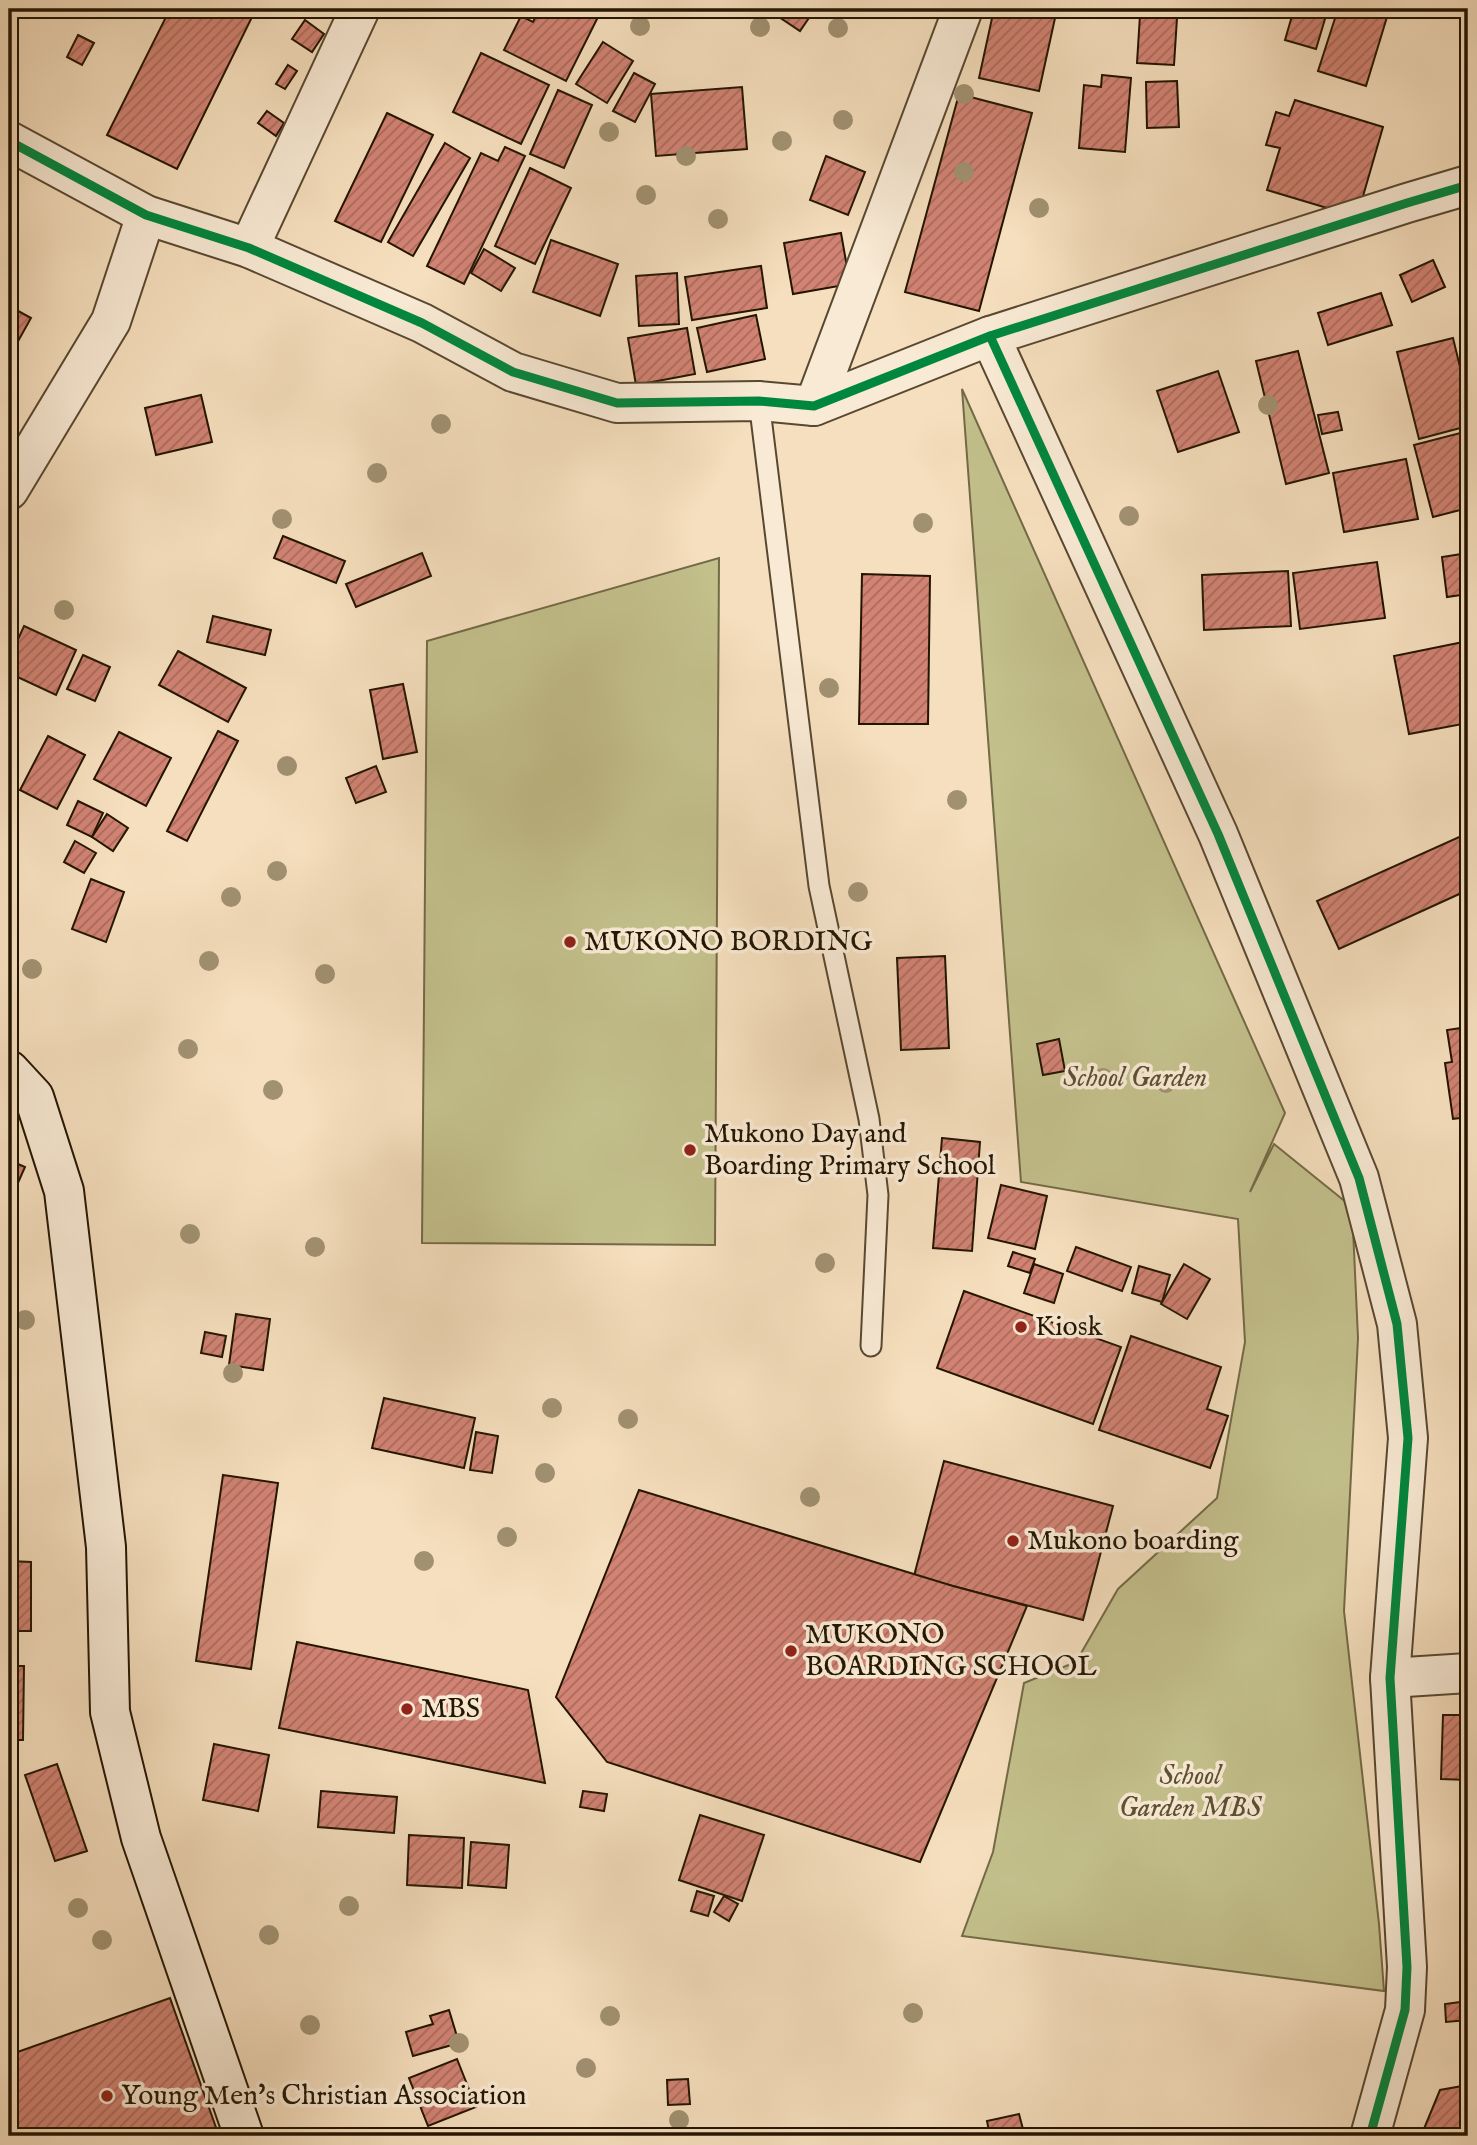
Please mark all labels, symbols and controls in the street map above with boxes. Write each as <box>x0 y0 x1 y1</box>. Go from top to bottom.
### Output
place label: MUKONO BORDING <box>584 925 873 960</box>
marker: MUKONO BORDING <box>562 934 578 950</box>
park label: School Garden <box>1063 1061 1207 1096</box>
place label: Mukono Day and Boarding Primary School <box>704 1117 996 1184</box>
marker: Mukono Day and Boarding Primary School <box>682 1142 698 1158</box>
place label: Kiosk <box>1035 1310 1104 1345</box>
marker: Kiosk <box>1013 1319 1029 1335</box>
place label: Mukono boarding <box>1027 1524 1239 1559</box>
marker: Mukono boarding <box>1005 1533 1021 1549</box>
place label: MUKONO BOARDING SCHOOL <box>805 1618 1097 1685</box>
marker: MUKONO BOARDING SCHOOL <box>783 1643 799 1659</box>
place label: MBS <box>421 1692 480 1727</box>
marker: MBS <box>399 1701 415 1717</box>
park label: School Garden MBS <box>1119 1759 1263 1826</box>
place label: Young Men's Christian Association <box>121 2079 526 2114</box>
marker: Young Men's Christian Association <box>99 2088 115 2104</box>

